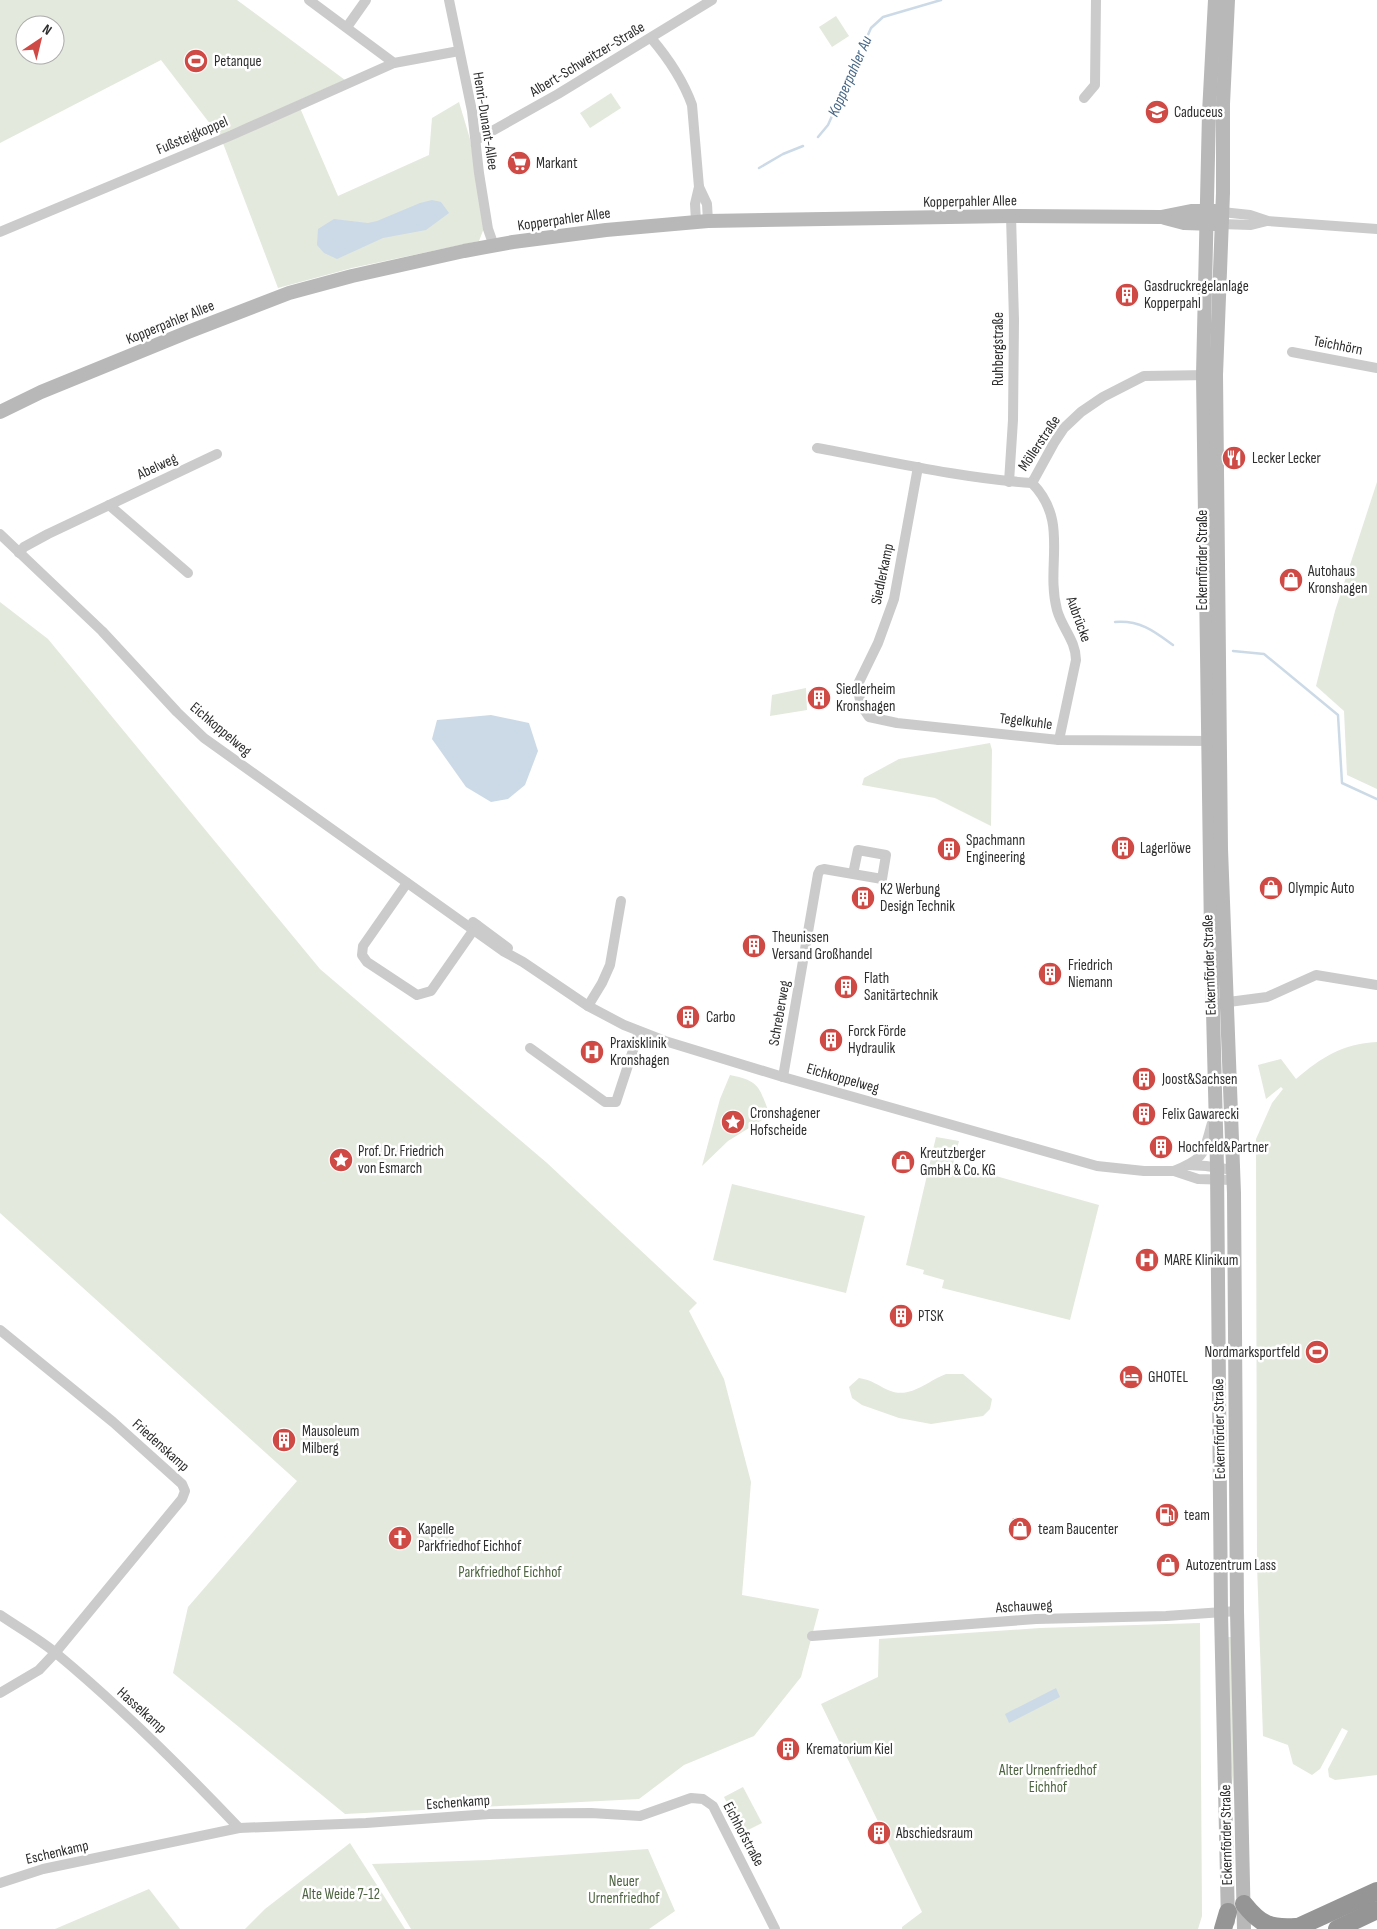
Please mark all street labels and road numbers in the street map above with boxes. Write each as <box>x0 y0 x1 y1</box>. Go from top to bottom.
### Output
street label: Albert-Schweitzer-Straße <box>525 18 648 102</box>
street label: Henri-Dunant-Allee <box>468 71 503 172</box>
street label: Fußsteigkoppel <box>154 112 231 159</box>
street label: Kopperpahler Allee <box>923 191 1017 212</box>
street label: Kopperpahler Allee <box>516 204 612 235</box>
street label: Kopperpahler Allee <box>123 296 217 349</box>
street label: Ruhbergstraße <box>989 312 1008 386</box>
street label: Teichhörn <box>1312 331 1364 360</box>
street label: Möllerstraße <box>1014 412 1065 475</box>
street label: Abelweg <box>133 449 180 484</box>
street label: Eckernförder Straße <box>1193 510 1212 610</box>
street label: Siedlerkamp <box>867 542 898 606</box>
street label: Aubrücke <box>1061 593 1095 645</box>
street label: Eichkoppelweg <box>186 698 255 761</box>
street label: Tegelkuhle <box>998 709 1053 734</box>
street label: Eckernförder Straße <box>1198 914 1221 1016</box>
street label: Schreberweg <box>764 979 795 1047</box>
street label: Eichkoppelweg <box>804 1059 881 1098</box>
street label: Eckernförder Straße <box>1209 1378 1230 1480</box>
street label: Friedenskamp <box>128 1415 193 1476</box>
street label: Aschauweg <box>994 1596 1053 1618</box>
street label: Hasselkamp <box>113 1683 170 1738</box>
street label: Eckernförder Straße <box>1216 1784 1237 1886</box>
street label: Eschenkamp <box>426 1791 491 1814</box>
street label: Eichhofstraße <box>719 1799 768 1870</box>
street label: Eschenkamp <box>24 1836 90 1869</box>

